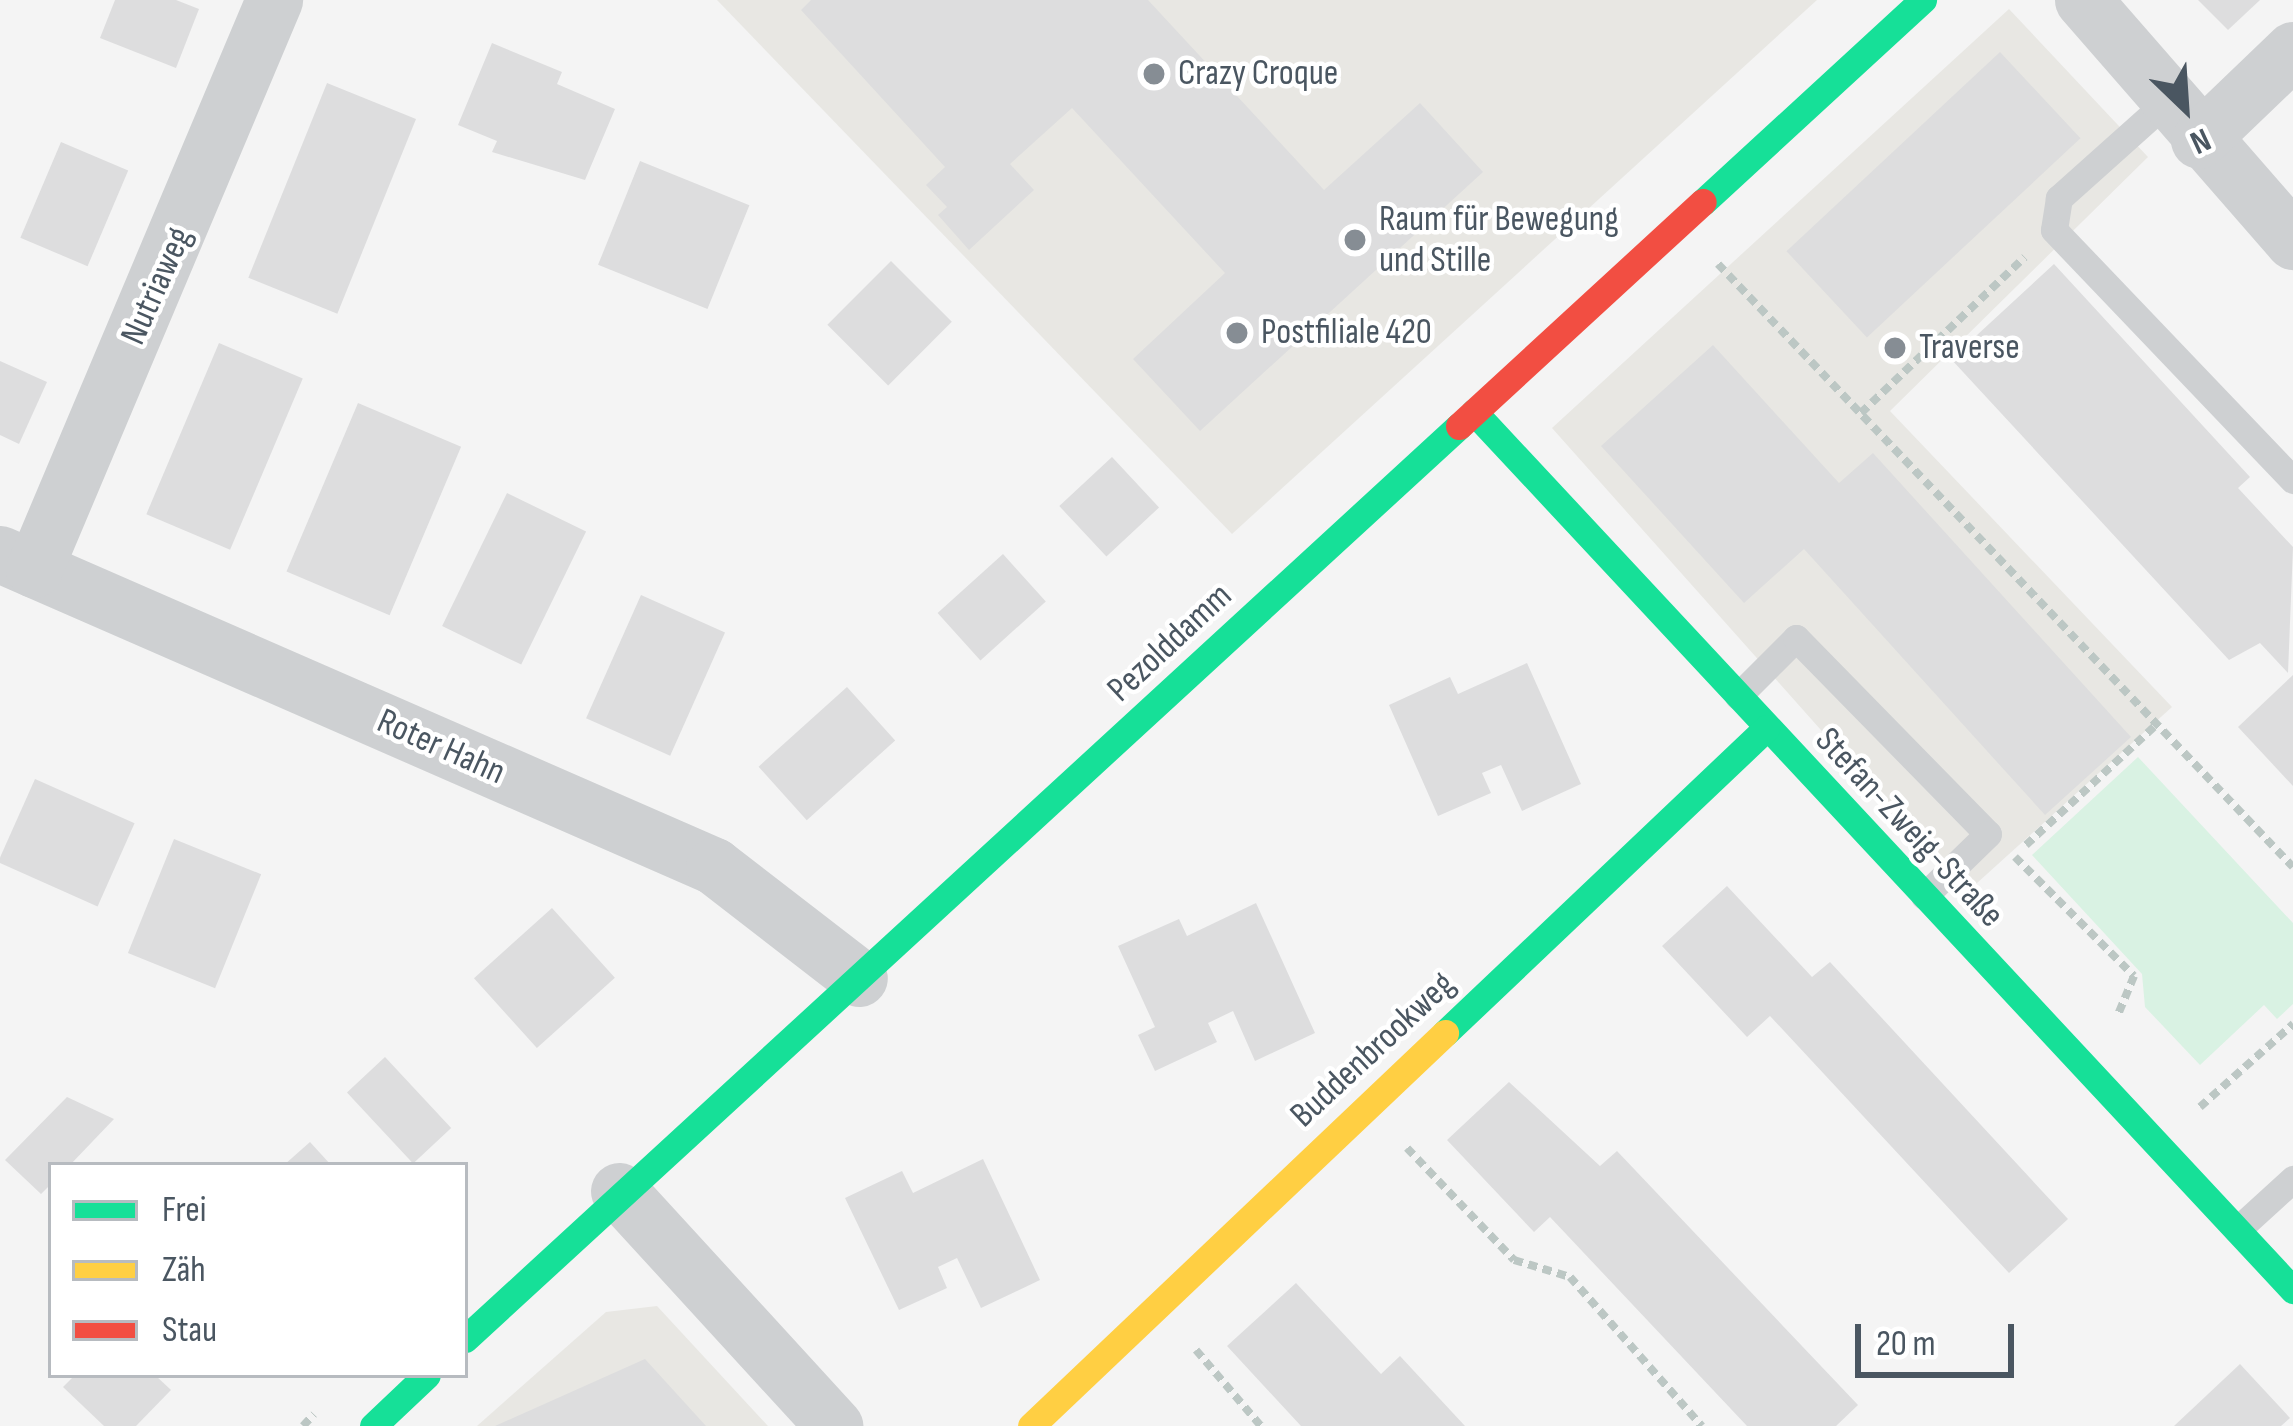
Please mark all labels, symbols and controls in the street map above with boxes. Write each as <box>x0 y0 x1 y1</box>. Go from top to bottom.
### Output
north arrow <box>2125 48 2245 168</box>
place label: Crazy Croque <box>1178 52 1338 96</box>
marker: Crazy Croque <box>1141 61 1167 87</box>
text: N <box>2184 119 2217 162</box>
place label: Raum für Bewegung und Stille <box>1379 197 1619 282</box>
street label: Nutriaweg <box>112 221 202 351</box>
marker: Raum für Bewegung und Stille <box>1342 227 1368 253</box>
place label: Postfiliale 420 <box>1261 311 1432 355</box>
marker: Postfiliale 420 <box>1224 320 1250 346</box>
place label: Traverse <box>1919 326 2020 370</box>
marker: Traverse <box>1882 335 1908 361</box>
street label: Pezolddamm <box>1099 575 1241 711</box>
street label: Roter Hahn <box>370 700 512 794</box>
street label: Stefan-Zweig-Straße <box>1806 719 2012 937</box>
street label: Buddenbrookweg <box>1282 963 1464 1137</box>
legend <box>48 1162 468 1378</box>
text: Frei <box>162 1189 207 1232</box>
text: Zäh <box>162 1249 206 1292</box>
scale bar <box>1861 1300 2020 1374</box>
text: Stau <box>162 1309 217 1352</box>
text: 20 m <box>1876 1323 1936 1366</box>

